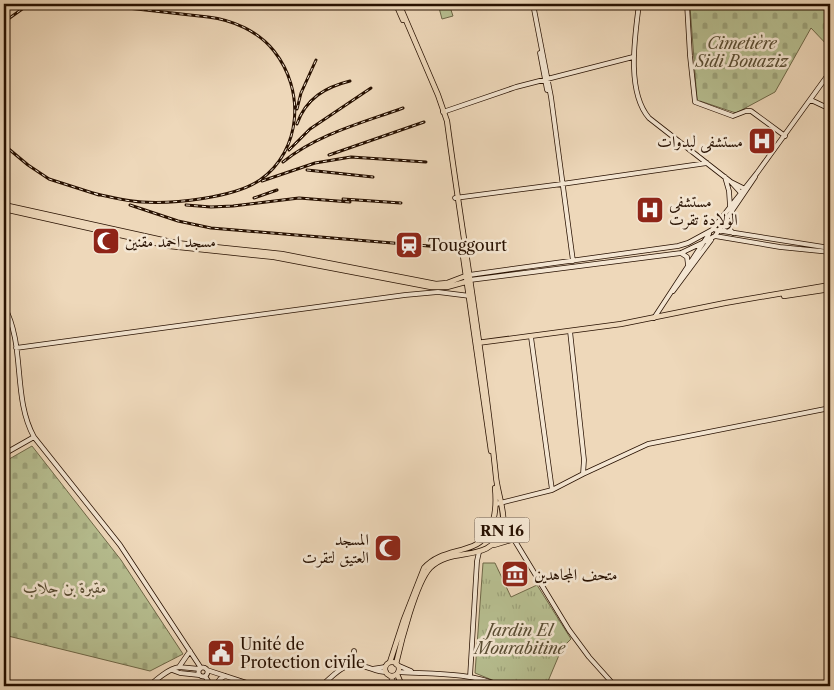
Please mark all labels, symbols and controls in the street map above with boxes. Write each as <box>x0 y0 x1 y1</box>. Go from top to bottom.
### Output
park label: Cimetière Sidi Bouaziz <box>695 33 790 71</box>
hospital icon: مستشفى لبدوات <box>747 126 777 156</box>
place label: مستشفى لبدوات <box>657 131 743 153</box>
place label: مستشفى الولادة تقرت <box>669 191 738 230</box>
hospital icon: مستشفى الولادة تقرت <box>635 195 665 225</box>
mosque icon: مسجد احمد مقنين <box>91 226 121 256</box>
station icon: Touggourt <box>394 230 424 260</box>
place label: مسجد احمد مقنين <box>125 231 216 251</box>
place label: Touggourt <box>428 235 507 255</box>
road number: RN 16 <box>474 518 530 542</box>
place label: المسجد العتيق لتقرت <box>302 529 369 568</box>
mosque icon: المسجد العتيق لتقرت <box>373 533 403 563</box>
museum icon: متحف المجاهدين <box>500 559 530 589</box>
place label: متحف المجاهدين <box>534 564 618 584</box>
park label: مقبرة بن جلاب <box>23 577 107 598</box>
park label: Jardin El Mourabitine <box>473 620 566 658</box>
place label: Unité de Protection civile <box>240 634 365 672</box>
public building icon: Unité de Protection civile <box>206 638 236 668</box>

